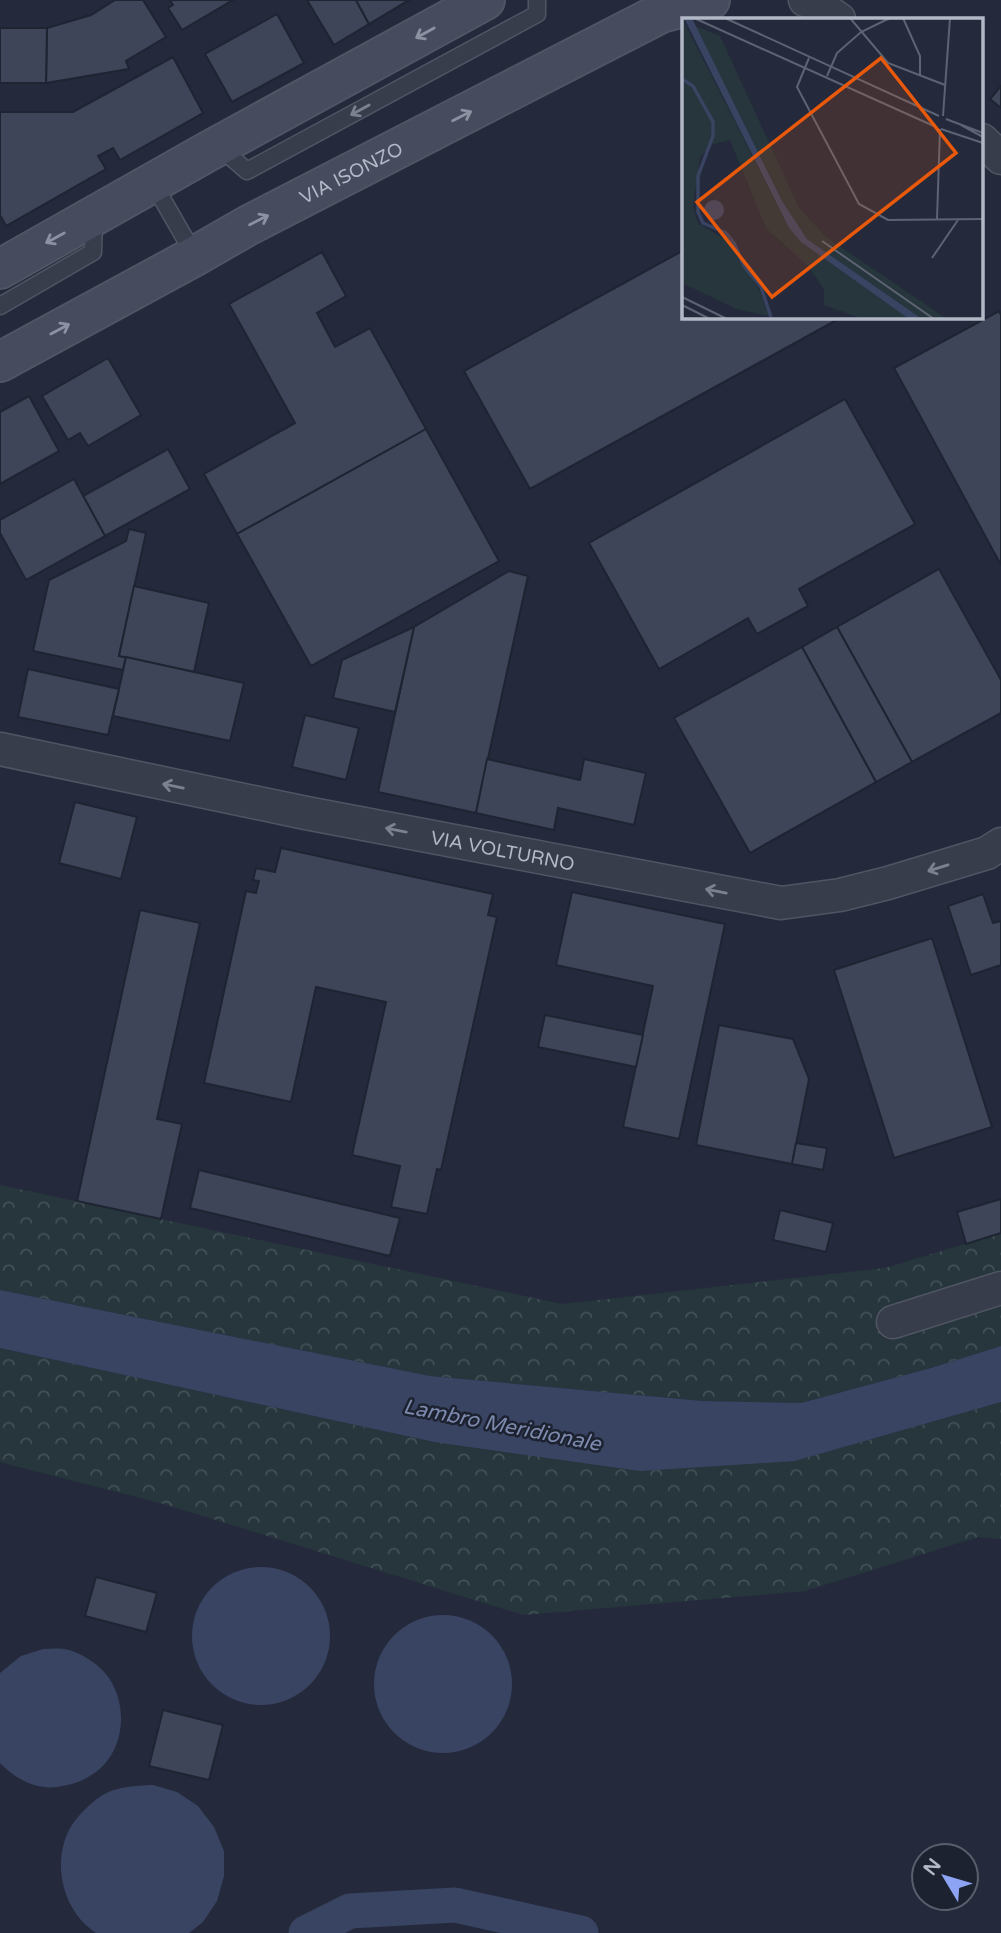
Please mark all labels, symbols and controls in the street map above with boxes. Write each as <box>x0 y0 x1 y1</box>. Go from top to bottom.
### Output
inset map <box>682 18 984 318</box>
one-way arrow <box>416 26 436 40</box>
one-way arrow <box>351 103 371 117</box>
one-way arrow <box>451 108 472 122</box>
street label: VIA ISONZO <box>296 138 407 209</box>
one-way arrow <box>248 212 269 226</box>
one-way arrow <box>45 232 66 245</box>
one-way arrow <box>49 322 70 335</box>
one-way arrow <box>162 778 185 792</box>
one-way arrow <box>385 823 408 837</box>
street label: VIA VOLTURNO <box>429 827 576 876</box>
one-way arrow <box>927 863 949 876</box>
one-way arrow <box>705 883 728 897</box>
water label: Lambro Meridionale <box>401 1394 604 1457</box>
north arrow <box>910 1842 980 1912</box>
text: N <box>919 1854 946 1880</box>

